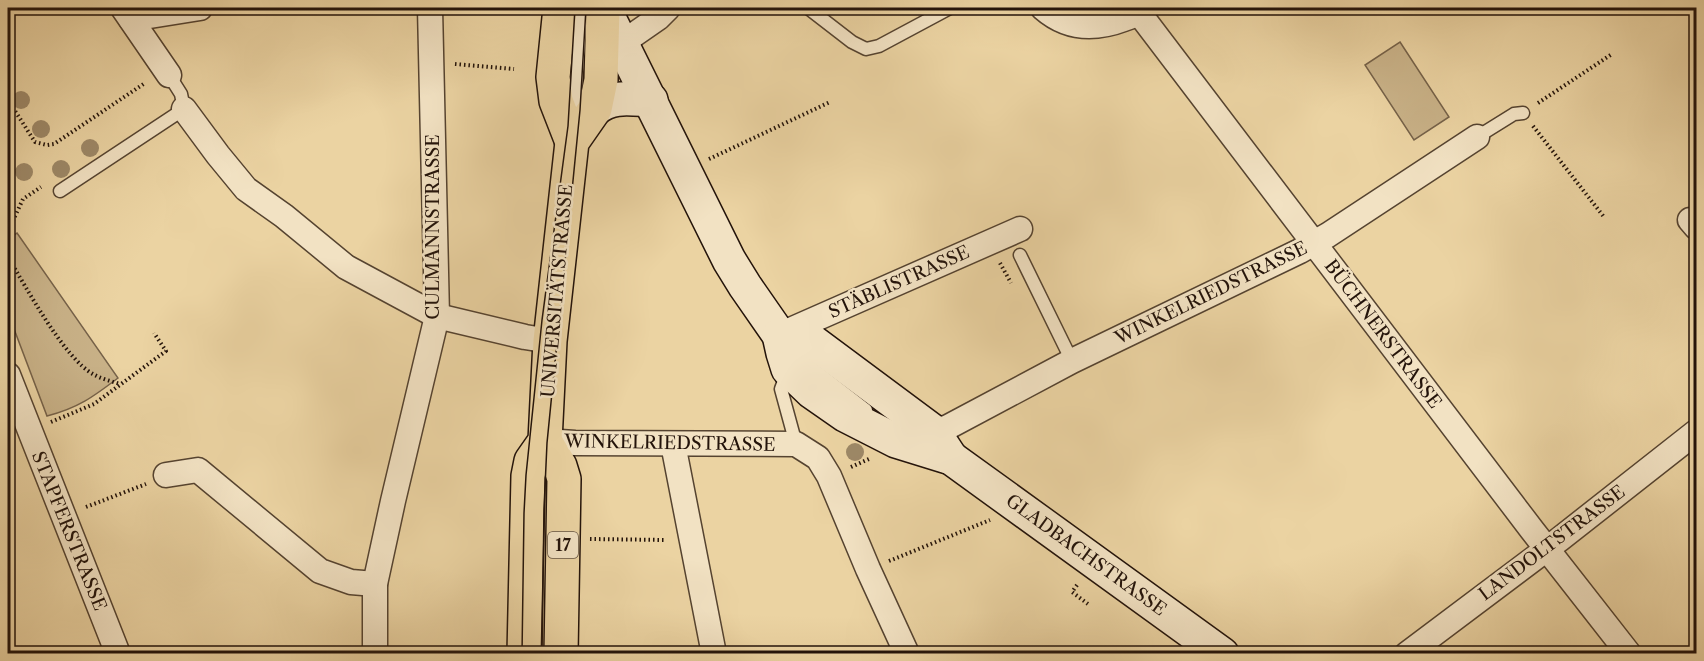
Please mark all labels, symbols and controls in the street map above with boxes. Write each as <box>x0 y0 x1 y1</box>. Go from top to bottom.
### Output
street label: CULMANNSTRASSE <box>422 134 444 320</box>
street label: UNIVERSITÄTSTRASSE <box>536 183 577 399</box>
street label: WINKELRIEDSTRASSE <box>1110 237 1311 350</box>
street label: STÄBLISTRASSE <box>825 240 973 323</box>
street label: BÜCHNERSTRASSE <box>1320 255 1447 413</box>
street label: WINKELRIEDSTRASSE <box>563 430 776 456</box>
street label: STAPFERSTRASSE <box>27 448 111 614</box>
street label: LANDOLTSTRASSE <box>1474 481 1630 605</box>
street label: GLADBACHSTRASSE <box>1001 489 1171 621</box>
road number: 17 <box>548 532 578 558</box>

